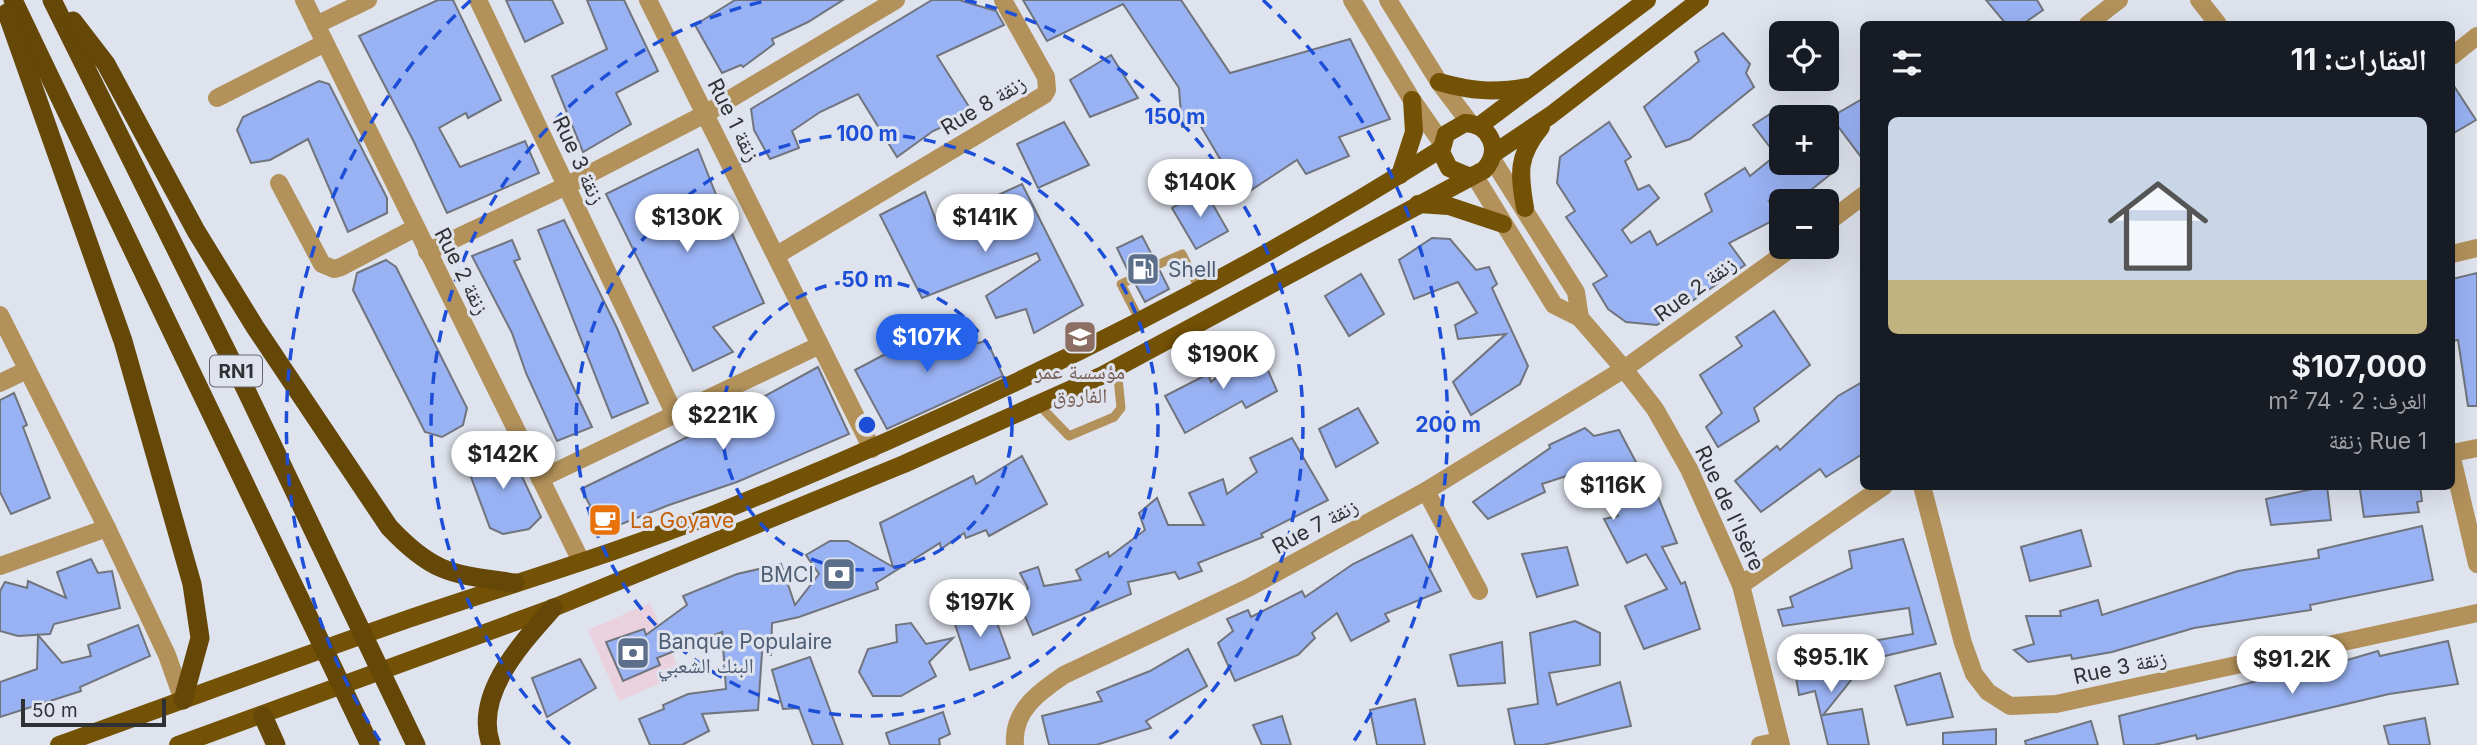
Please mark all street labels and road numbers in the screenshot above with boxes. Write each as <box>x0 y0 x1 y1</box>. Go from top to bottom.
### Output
street label: Rue 8 زنقة <box>936 70 1030 140</box>
street label: Rue 1 زنقة <box>702 74 766 166</box>
street label: Rue 3 زنقة <box>548 112 610 208</box>
street label: Rue 2 زنقة <box>429 223 495 319</box>
street label: Rue 2 زنقة <box>1650 251 1740 327</box>
road number: RN1 <box>210 356 262 386</box>
street label: Rue de l'Isère <box>1690 441 1770 575</box>
street label: Rue 7 زنقة <box>1268 493 1362 559</box>
street label: Rue 3 زنقة <box>2071 645 2169 689</box>

